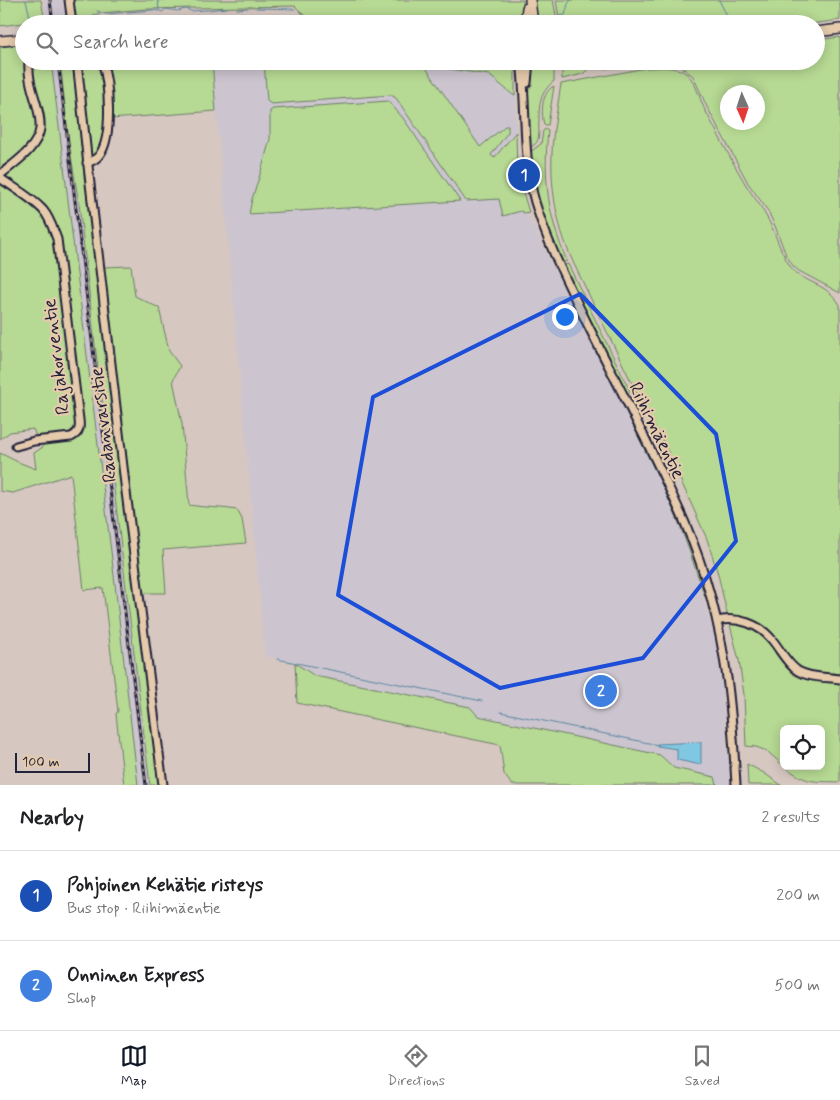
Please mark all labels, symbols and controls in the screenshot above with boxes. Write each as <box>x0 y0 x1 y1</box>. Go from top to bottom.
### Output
search box <box>15 15 825 70</box>
icon: search <box>33 29 61 57</box>
text: Search here <box>73 30 169 55</box>
north arrow <box>720 85 765 130</box>
pin: 1 <box>508 156 540 194</box>
street label: Rajakorventie <box>37 297 77 416</box>
your location <box>552 304 578 330</box>
street label: Radanvarsitie <box>84 366 123 484</box>
street label: Riihimäentie <box>622 378 691 483</box>
pin: 2 <box>585 672 617 710</box>
map controls <box>780 725 825 770</box>
button: locate <box>780 725 825 770</box>
scale bar <box>15 750 90 773</box>
text: 100 m <box>22 753 60 771</box>
text: Nearby <box>20 804 84 832</box>
text: 2 results <box>762 807 820 828</box>
text: Pohjoinen Kehätie risteys <box>67 873 263 898</box>
text: 1 <box>32 885 40 906</box>
text: 200 m <box>776 885 820 906</box>
text: Bus stop · Riihimäentie <box>67 898 221 919</box>
text: Onninen Express <box>67 963 204 988</box>
text: 2 <box>32 975 40 996</box>
text: 500 m <box>775 975 820 996</box>
text: Shop <box>67 988 96 1009</box>
tab: Map <box>120 1042 148 1090</box>
tab: Directions <box>388 1042 445 1090</box>
tab: Saved <box>685 1042 720 1090</box>

